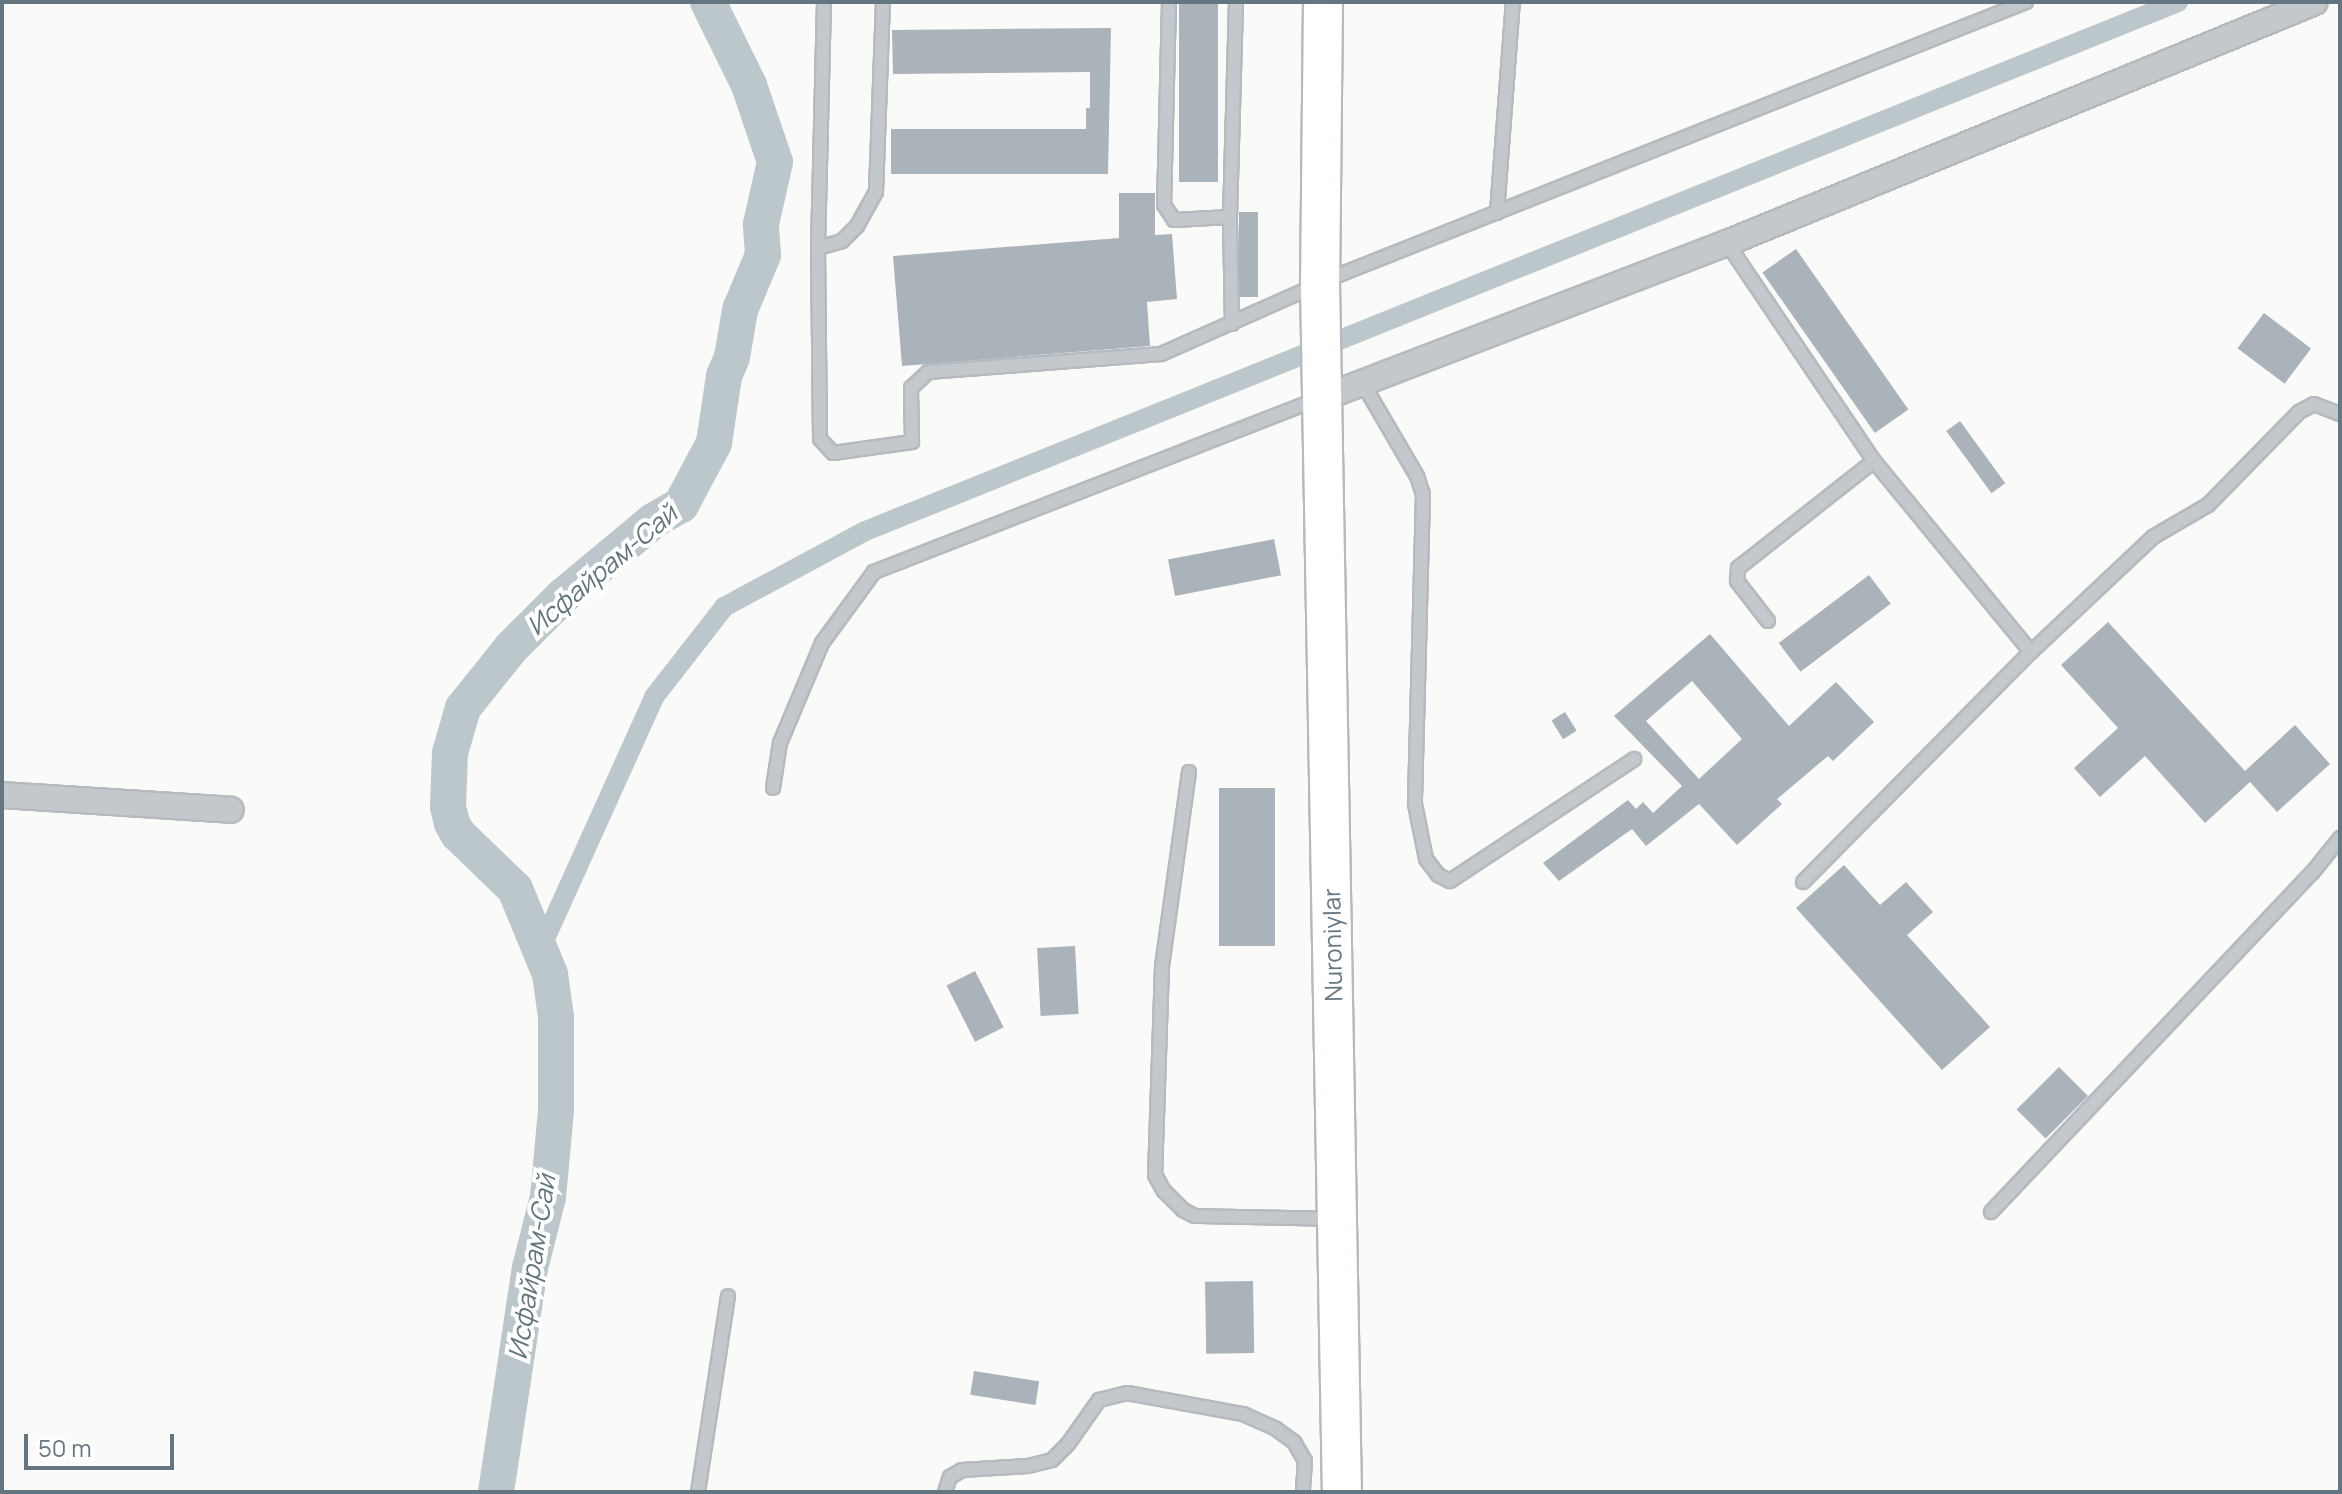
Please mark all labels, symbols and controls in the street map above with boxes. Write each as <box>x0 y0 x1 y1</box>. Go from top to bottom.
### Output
water label: Исфайрам-Сай <box>521 498 683 642</box>
street label: Nuroniylar <box>1317 888 1347 1002</box>
water label: Исфайрам-Сай <box>502 1173 562 1361</box>
scale bar <box>28 1418 178 1468</box>
text: 50 m <box>38 1431 92 1464</box>

